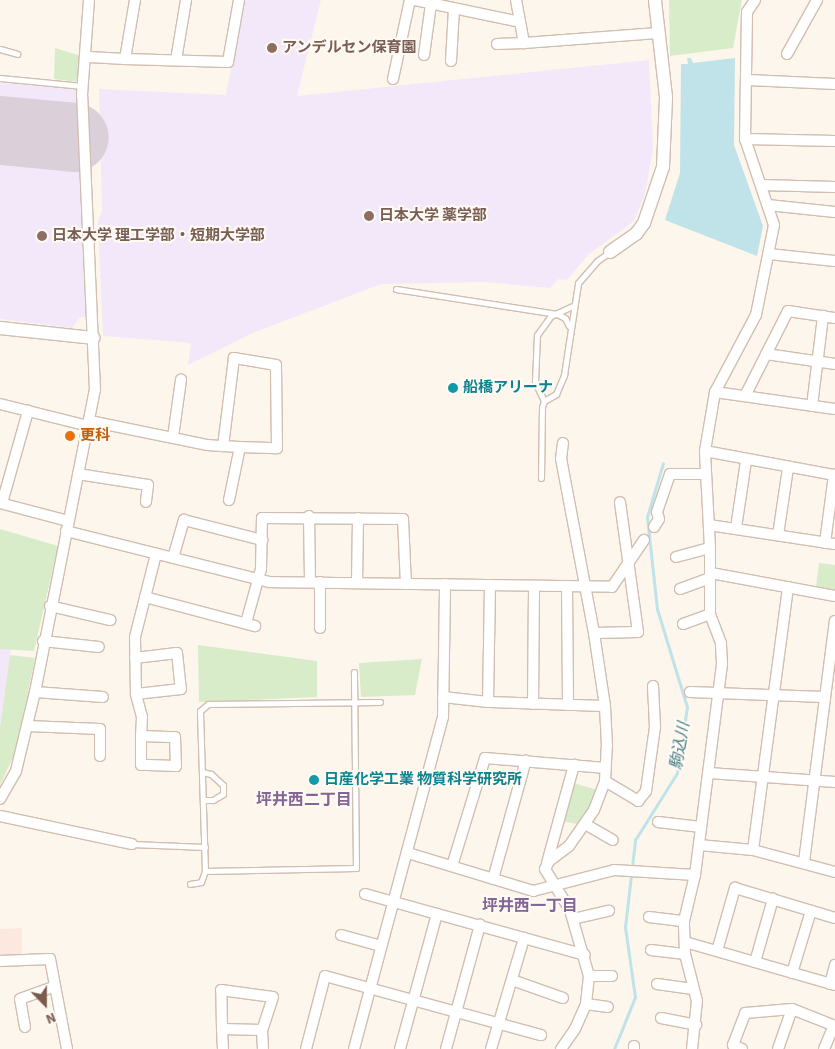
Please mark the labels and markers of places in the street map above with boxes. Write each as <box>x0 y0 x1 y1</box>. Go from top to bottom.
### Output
place label: アンデルセン保育園 <box>282 39 417 57</box>
marker: アンデルセン保育園 <box>266 42 278 54</box>
place label: 日本大学 薬学部 <box>379 207 487 225</box>
marker: 日本大学 薬学部 <box>363 210 375 222</box>
place label: 日本大学 理工学部・短期大学部 <box>52 227 265 245</box>
marker: 日本大学 理工学部・短期大学部 <box>36 230 48 242</box>
place label: 船橋アリーナ <box>463 379 553 397</box>
marker: 船橋アリーナ <box>447 382 459 394</box>
place label: 更科 <box>80 427 110 445</box>
marker: 更科 <box>64 430 76 442</box>
place label: 日産化学工業 物質科学研究所 <box>324 771 522 789</box>
marker: 日産化学工業 物質科学研究所 <box>308 774 320 786</box>

